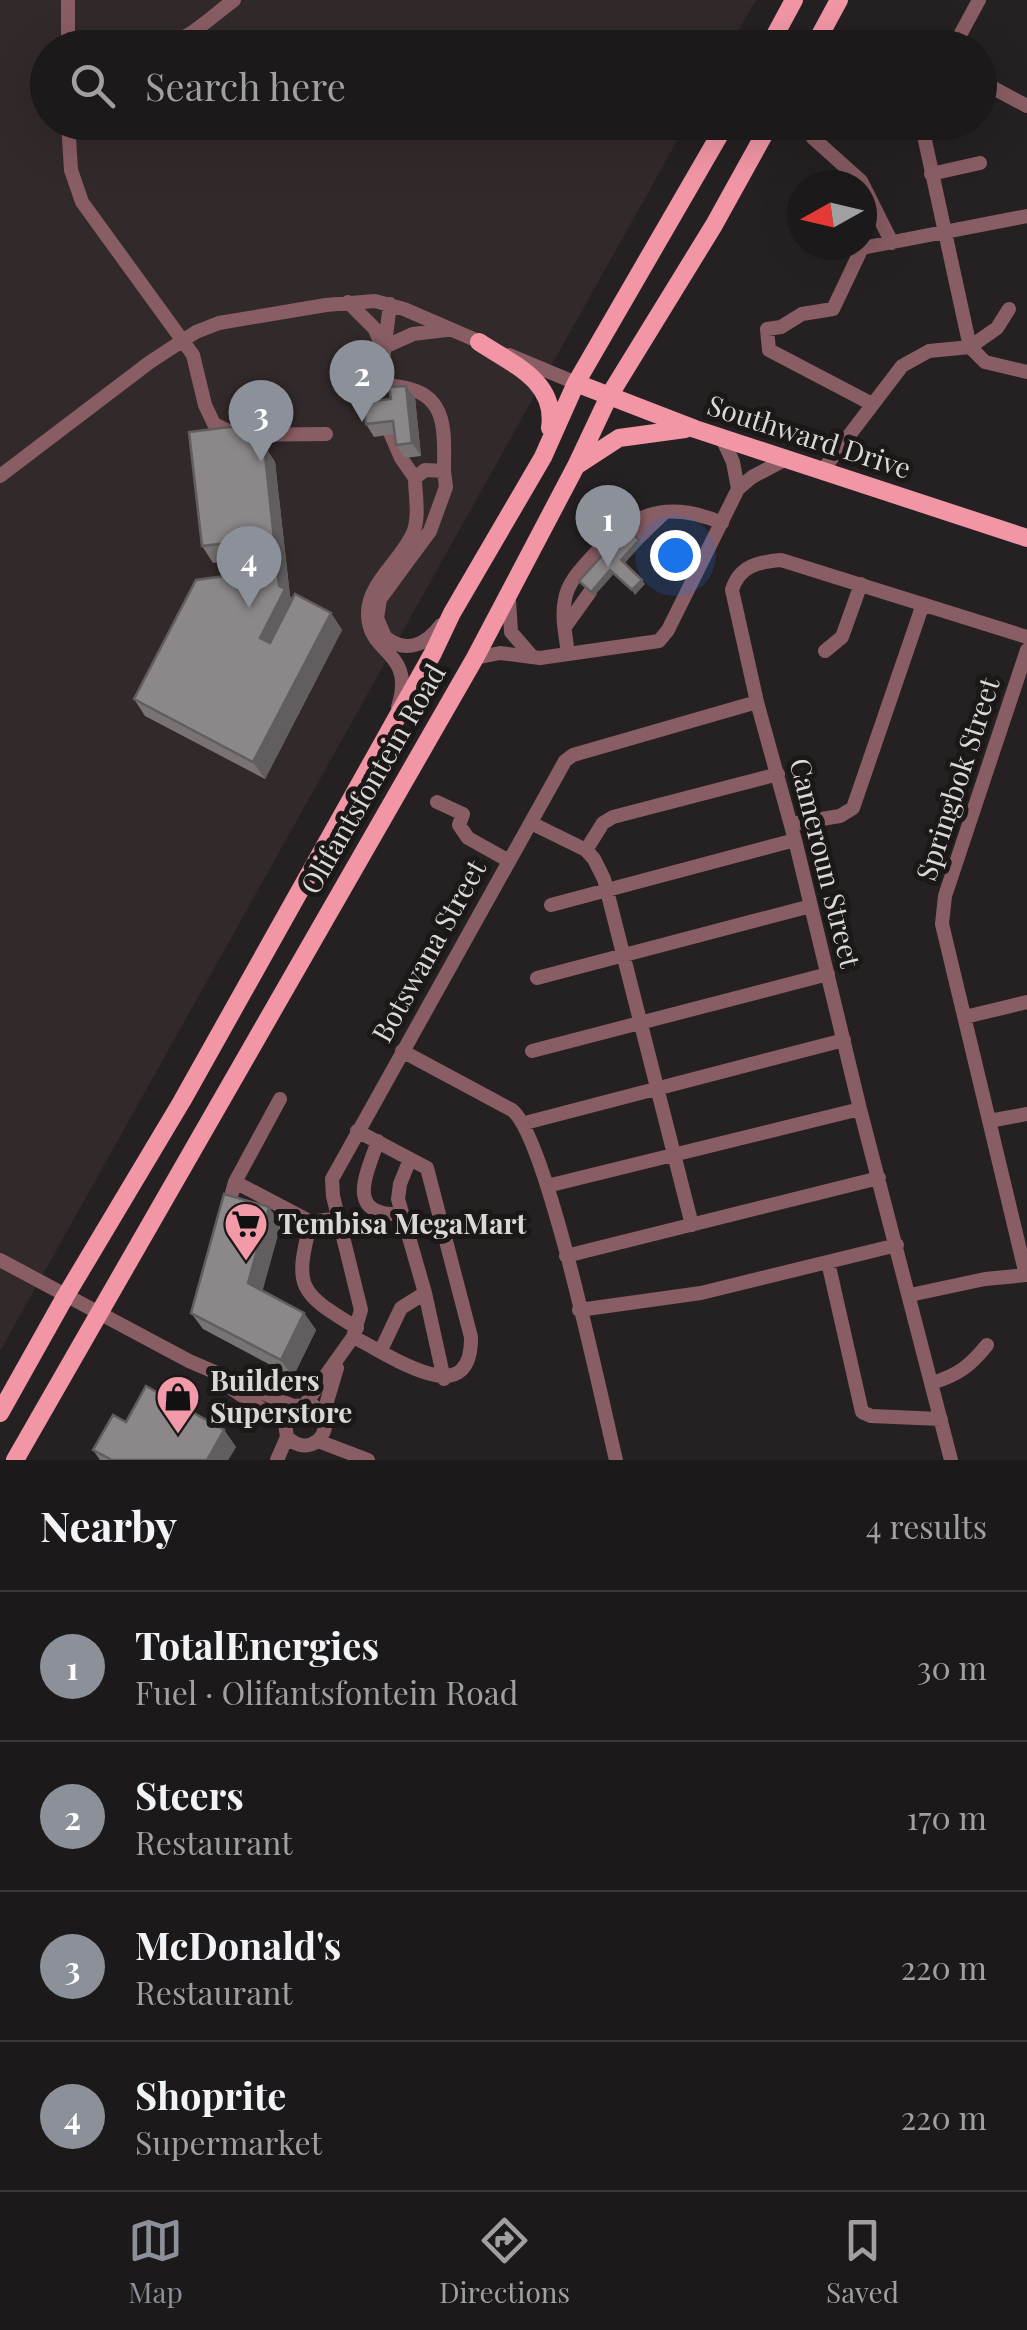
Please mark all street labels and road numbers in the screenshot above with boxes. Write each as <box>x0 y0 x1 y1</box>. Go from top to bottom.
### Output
street label: Southward Drive <box>703 385 916 486</box>
street label: Olifantsfontein Road <box>291 657 453 900</box>
street label: Springbok Street <box>906 671 1007 885</box>
street label: Cameroun Street <box>783 754 871 972</box>
street label: Botswana Street <box>362 852 494 1048</box>

